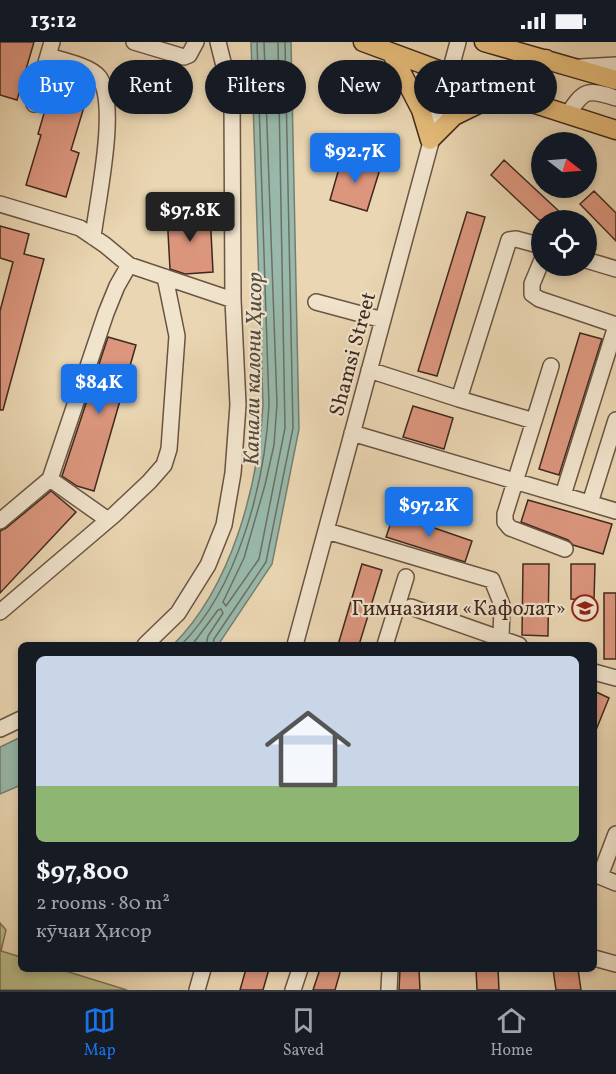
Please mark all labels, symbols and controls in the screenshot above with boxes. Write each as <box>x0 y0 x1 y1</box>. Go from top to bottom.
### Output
text: 13:12 <box>30 6 77 37</box>
chip: Buy <box>18 60 96 114</box>
chip: Rent <box>108 60 193 114</box>
chip: Filters <box>205 60 306 114</box>
chip: New <box>318 60 402 114</box>
chip: Apartment <box>414 60 557 114</box>
north arrow <box>531 132 597 198</box>
map controls <box>531 132 597 276</box>
pin: $92.7K <box>306 133 404 184</box>
text: $92.7K <box>324 138 386 166</box>
pin: $97.8K <box>141 192 239 243</box>
text: $97.8K <box>160 197 220 225</box>
button: locate <box>531 210 597 276</box>
water label: Канали калони Ҳисор <box>237 272 272 466</box>
street label: Shamsi Street <box>323 289 384 420</box>
pin: $84K <box>63 364 135 415</box>
text: $84K <box>75 369 123 397</box>
pin: $97.2K <box>380 487 478 538</box>
text: $97.2K <box>399 492 459 520</box>
school or university icon: Гимназияи «Кафолат» <box>570 593 600 623</box>
place label: Гимназияи «Кафолат» <box>352 595 566 624</box>
icon: home <box>254 695 362 803</box>
text: $97,800 <box>36 854 129 890</box>
text: 2 rooms · 80 m² <box>36 890 170 918</box>
text: кӯчаи Ҳисор <box>36 918 152 946</box>
tab: Map <box>83 1004 116 1062</box>
tab: Saved <box>283 1004 324 1062</box>
tab: Home <box>490 1004 533 1062</box>

